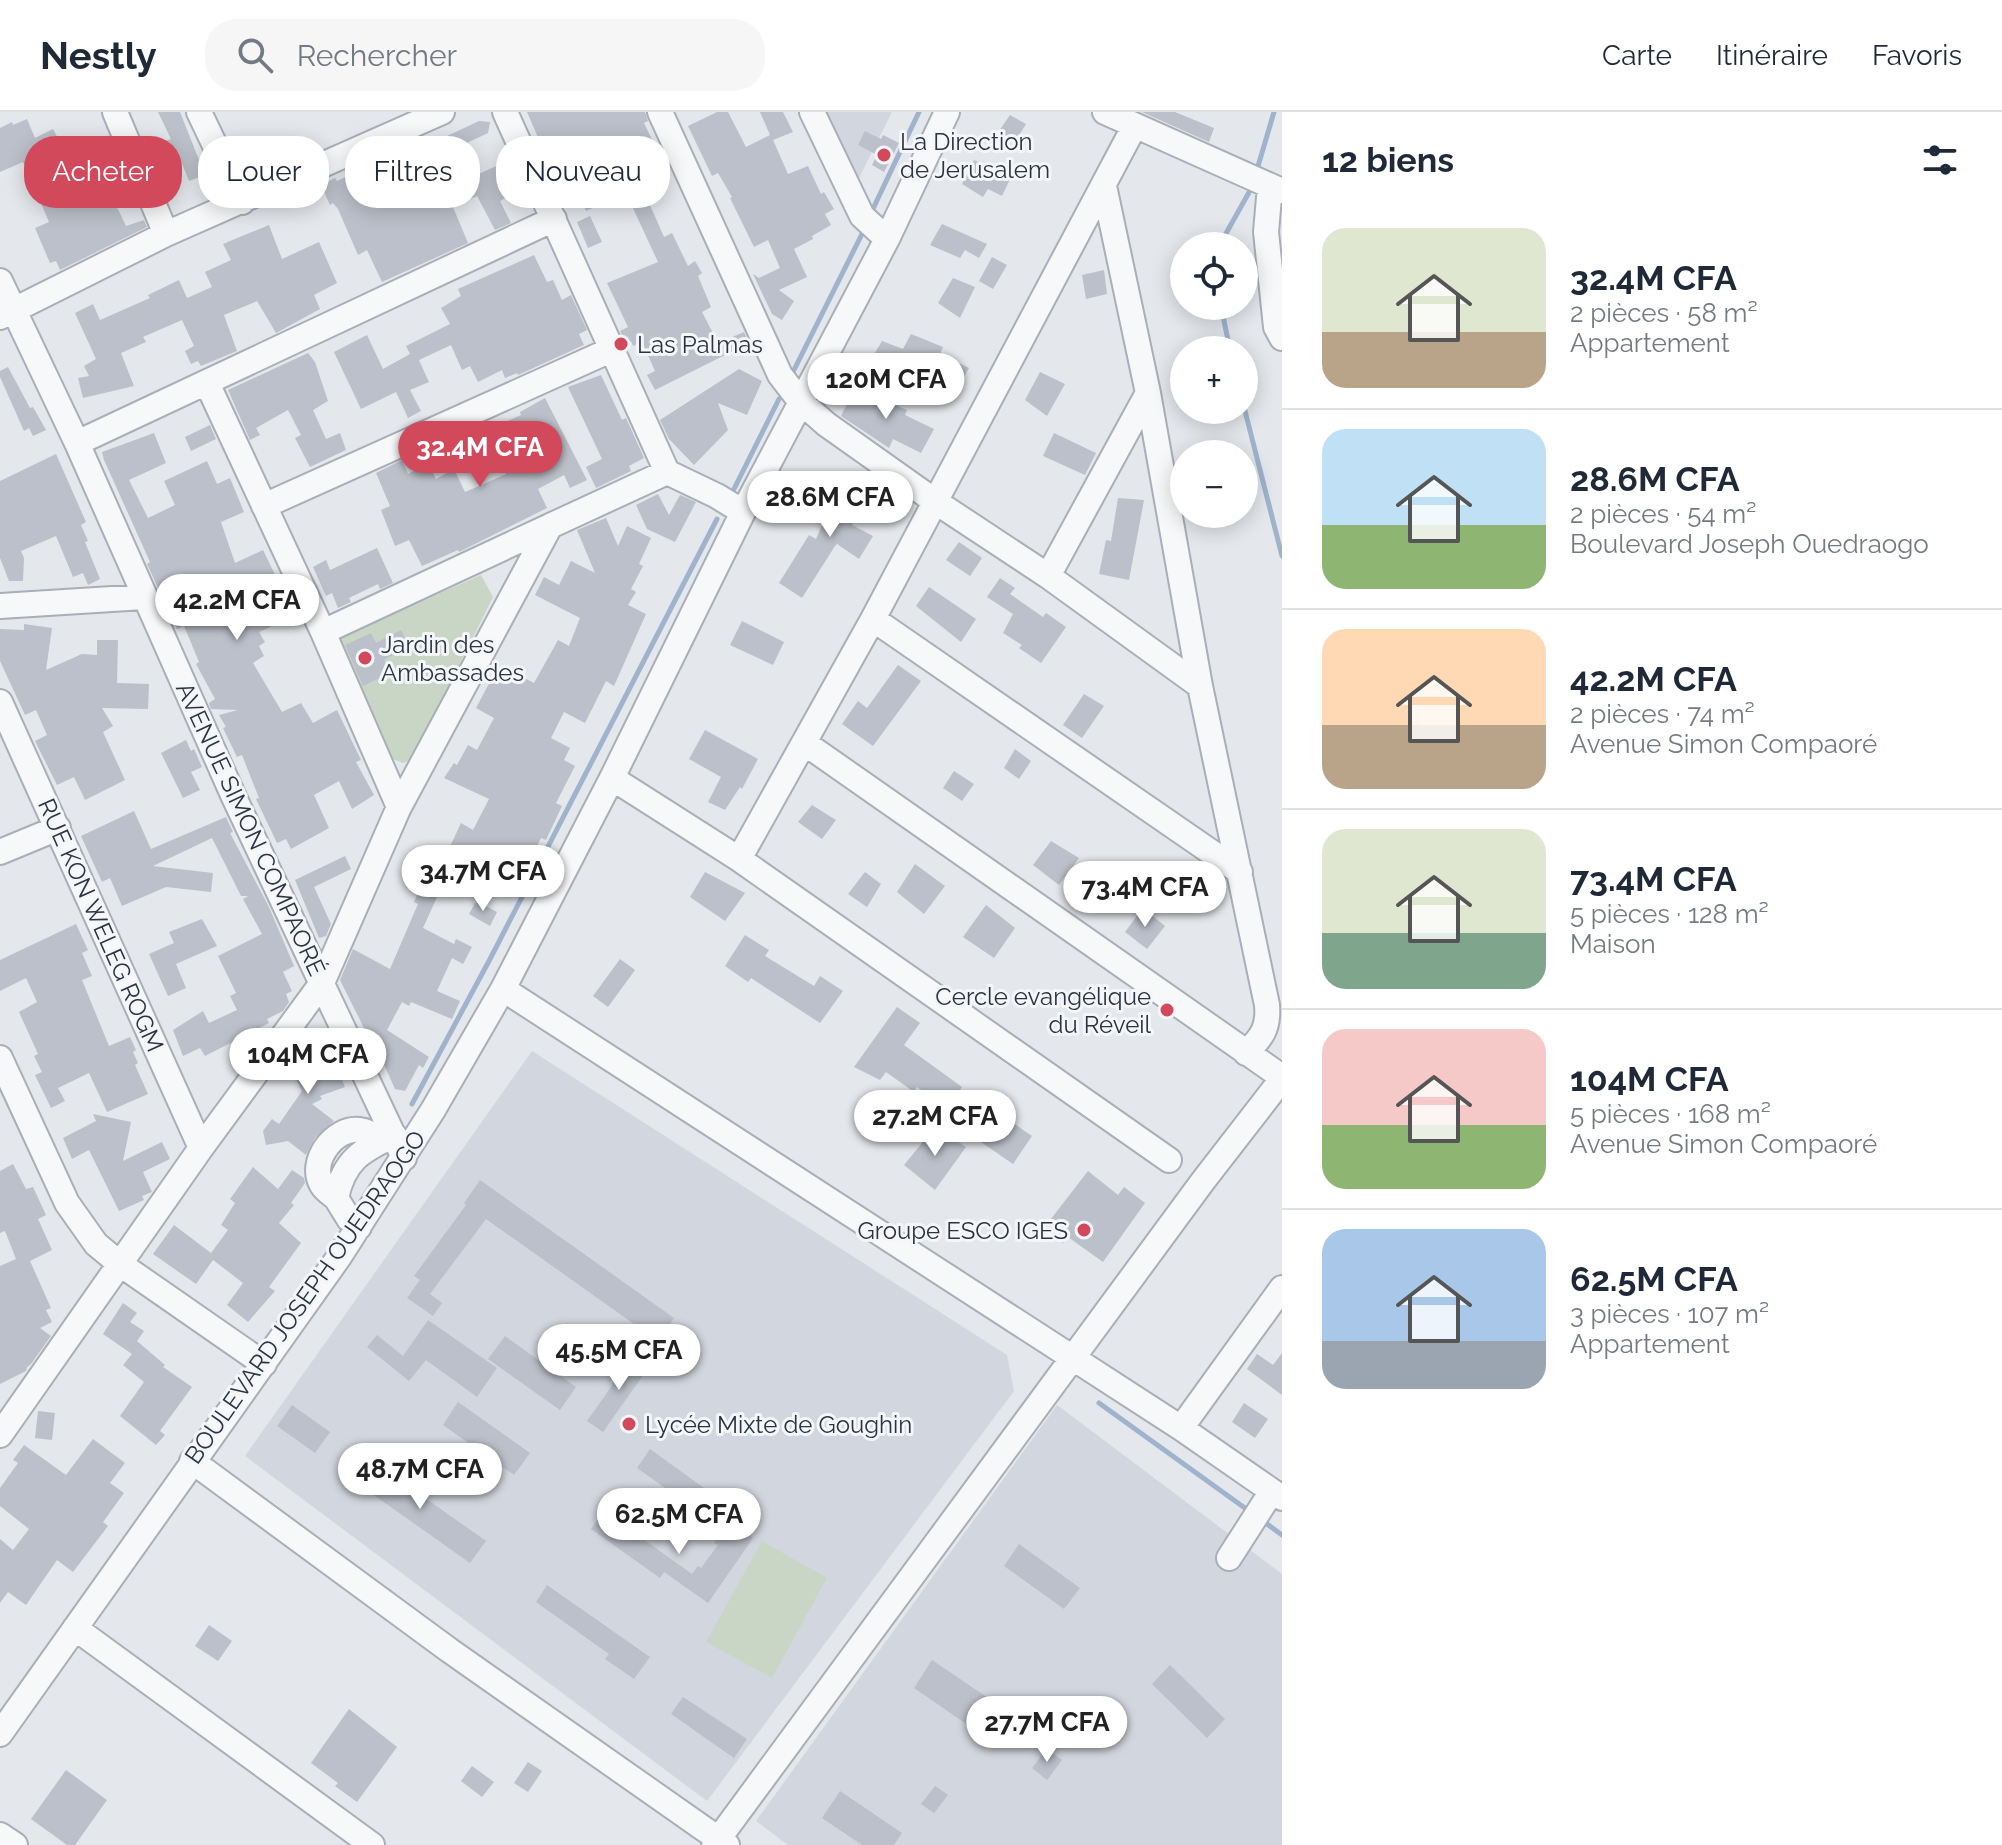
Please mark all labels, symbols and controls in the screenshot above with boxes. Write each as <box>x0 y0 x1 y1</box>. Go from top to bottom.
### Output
search box <box>205 19 765 91</box>
text: Nestly <box>40 33 157 78</box>
icon: search <box>233 33 277 77</box>
text: Rechercher <box>297 38 457 73</box>
text: Carte <box>1602 39 1672 72</box>
text: Itinéraire <box>1716 39 1828 72</box>
text: Favoris <box>1872 39 1962 72</box>
place label: La Direction de Jerusalem <box>900 127 1050 184</box>
chip: Acheter <box>24 136 182 208</box>
chip: Louer <box>198 136 329 208</box>
chip: Filtres <box>345 136 480 208</box>
chip: Nouveau <box>496 136 670 208</box>
icon: filters <box>1918 138 1962 182</box>
text: 12 biens <box>1322 140 1454 180</box>
marker: La Direction de Jerusalem <box>875 146 893 164</box>
map controls <box>1170 232 1258 528</box>
button: locate <box>1170 232 1258 320</box>
text: 32.4M CFA <box>1570 258 1737 298</box>
icon: home <box>1386 260 1482 356</box>
text: 2 pièces · 58 m² <box>1570 298 1758 328</box>
text: Appartement <box>1570 328 1730 358</box>
place label: Las Palmas <box>637 330 763 359</box>
marker: Las Palmas <box>612 335 630 353</box>
button: + <box>1170 336 1258 424</box>
pin: 120M CFA <box>803 353 969 421</box>
text: 120M CFA <box>825 364 947 394</box>
pin: 32.4M CFA <box>388 421 572 489</box>
text: 32.4M CFA <box>416 432 544 462</box>
button: − <box>1170 440 1258 528</box>
text: 28.6M CFA <box>1570 459 1740 499</box>
icon: home <box>1386 461 1482 557</box>
pin: 28.6M CFA <box>738 471 922 539</box>
text: 28.6M CFA <box>765 482 895 512</box>
text: 2 pièces · 54 m² <box>1570 499 1756 529</box>
text: Boulevard Joseph Ouedraogo <box>1570 529 1929 559</box>
pin: 42.2M CFA <box>145 574 329 642</box>
text: 42.2M CFA <box>173 585 301 615</box>
place label: Jardin des Ambassades <box>381 630 524 687</box>
marker: Jardin des Ambassades <box>356 649 374 667</box>
text: 42.2M CFA <box>1570 659 1737 699</box>
icon: home <box>1386 661 1482 757</box>
street label: AVENUE SIMON COMPAORÉ <box>170 678 332 980</box>
text: 2 pièces · 74 m² <box>1570 699 1755 729</box>
text: Avenue Simon Compaoré <box>1570 729 1877 759</box>
street label: RUE KON WELEG ROGM <box>32 794 170 1056</box>
pin: 34.7M CFA <box>391 845 575 913</box>
text: 34.7M CFA <box>420 856 546 886</box>
text: 73.4M CFA <box>1570 859 1737 899</box>
pin: 73.4M CFA <box>1053 861 1237 929</box>
icon: home <box>1386 861 1482 957</box>
text: 73.4M CFA <box>1081 872 1209 902</box>
text: 5 pièces · 128 m² <box>1570 899 1769 929</box>
text: Maison <box>1570 929 1656 959</box>
place label: Cercle evangélique du Réveil <box>935 982 1151 1039</box>
marker: Cercle evangélique du Réveil <box>1158 1001 1176 1019</box>
pin: 104M CFA <box>225 1028 391 1096</box>
text: 104M CFA <box>247 1039 369 1069</box>
text: 104M CFA <box>1570 1059 1729 1099</box>
icon: home <box>1386 1061 1482 1157</box>
pin: 27.2M CFA <box>843 1090 1027 1158</box>
text: 5 pièces · 168 m² <box>1570 1099 1771 1129</box>
text: 27.2M CFA <box>872 1101 998 1131</box>
street label: BOULEVARD JOSEPH OUEDRAOGO <box>178 1125 432 1469</box>
text: Avenue Simon Compaoré <box>1570 1129 1877 1159</box>
place label: Groupe ESCO IGES <box>858 1216 1068 1245</box>
marker: Groupe ESCO IGES <box>1075 1221 1093 1239</box>
text: 62.5M CFA <box>1570 1259 1738 1299</box>
icon: home <box>1386 1261 1482 1357</box>
text: 3 pièces · 107 m² <box>1570 1299 1769 1329</box>
pin: 45.5M CFA <box>527 1324 711 1392</box>
text: Appartement <box>1570 1329 1730 1359</box>
text: 45.5M CFA <box>555 1335 683 1365</box>
place label: Lycée Mixte de Goughin <box>645 1410 912 1439</box>
marker: Lycée Mixte de Goughin <box>620 1415 638 1433</box>
pin: 48.7M CFA <box>328 1443 512 1511</box>
text: 48.7M CFA <box>356 1454 484 1484</box>
pin: 62.5M CFA <box>587 1488 771 1556</box>
text: 62.5M CFA <box>615 1499 743 1529</box>
pin: 27.7M CFA <box>955 1696 1139 1764</box>
text: 27.7M CFA <box>984 1707 1110 1737</box>

